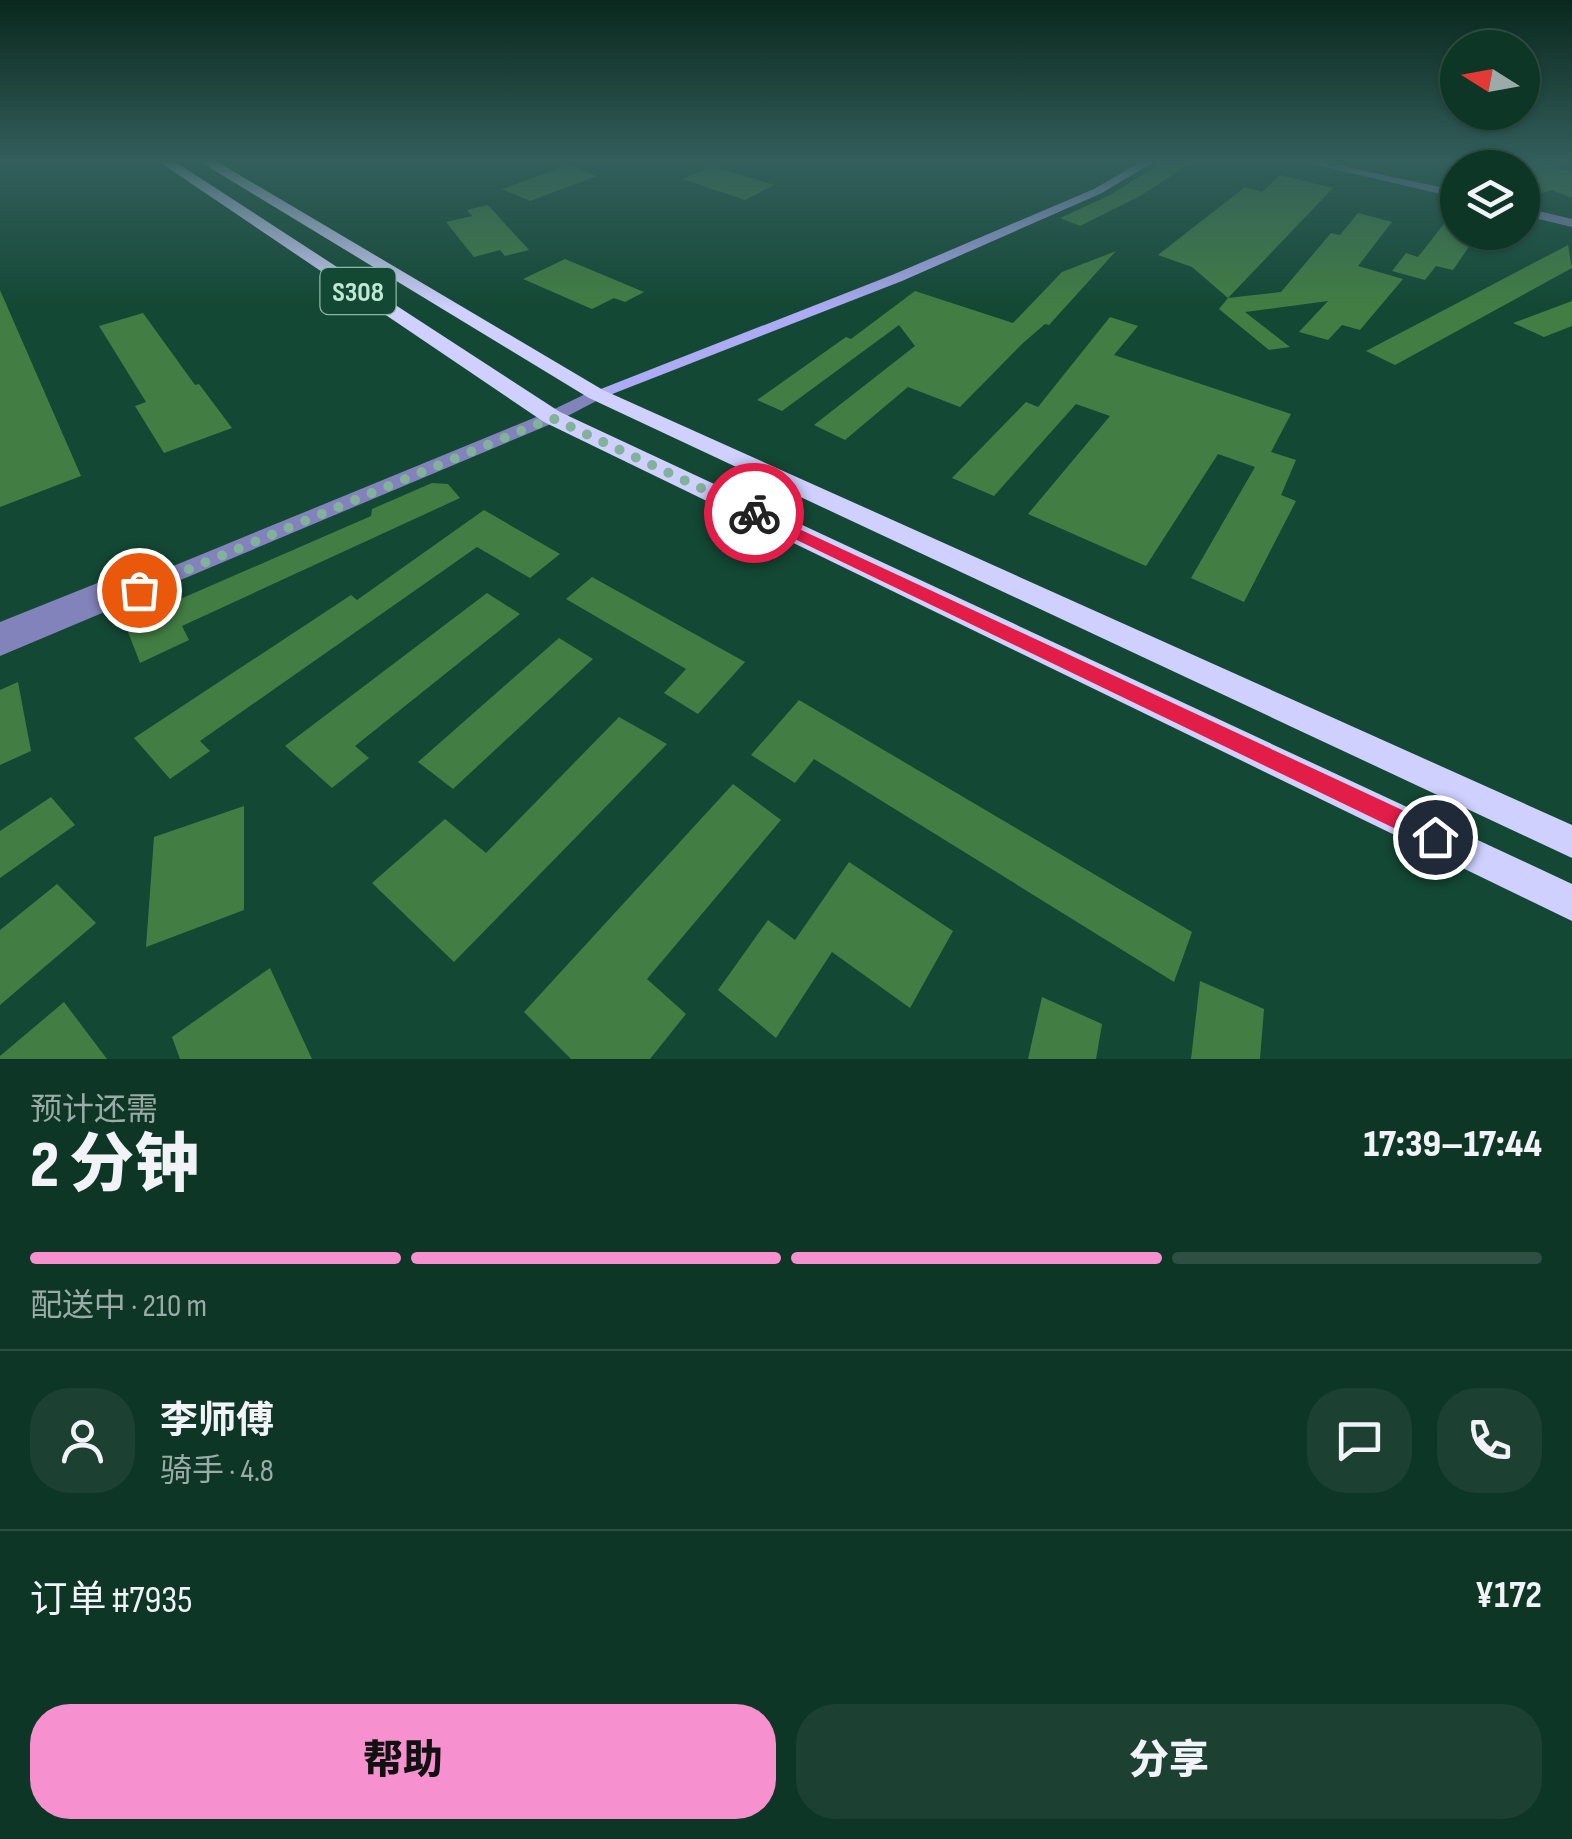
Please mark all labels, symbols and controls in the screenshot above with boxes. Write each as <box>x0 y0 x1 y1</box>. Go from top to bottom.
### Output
north arrow <box>1440 30 1540 130</box>
map controls <box>1440 30 1540 250</box>
button: layers <box>1440 150 1540 250</box>
road number: S308 <box>320 268 396 314</box>
courier <box>704 463 804 563</box>
icon: bike <box>727 486 782 541</box>
pin <box>97 548 182 633</box>
icon: bag <box>112 563 167 618</box>
pin <box>1393 795 1478 880</box>
icon: home <box>1408 810 1463 865</box>
text: 预计还需 <box>30 1091 158 1130</box>
text: 17:39–17:44 <box>1364 1122 1542 1167</box>
text: 2 分钟 <box>30 1128 199 1206</box>
text: 配送中 · 210 m <box>30 1287 207 1326</box>
button: person <box>30 1388 135 1493</box>
button: chat <box>1307 1388 1412 1493</box>
button: phone <box>1437 1388 1542 1493</box>
text: 李师傅 <box>160 1399 274 1444</box>
text: 骑手 · 4.8 <box>160 1452 274 1491</box>
text: ¥172 <box>1475 1573 1542 1618</box>
text: 订单 #7935 <box>30 1578 193 1623</box>
button: 帮助 <box>30 1704 776 1819</box>
button: 分享 <box>796 1704 1542 1819</box>

